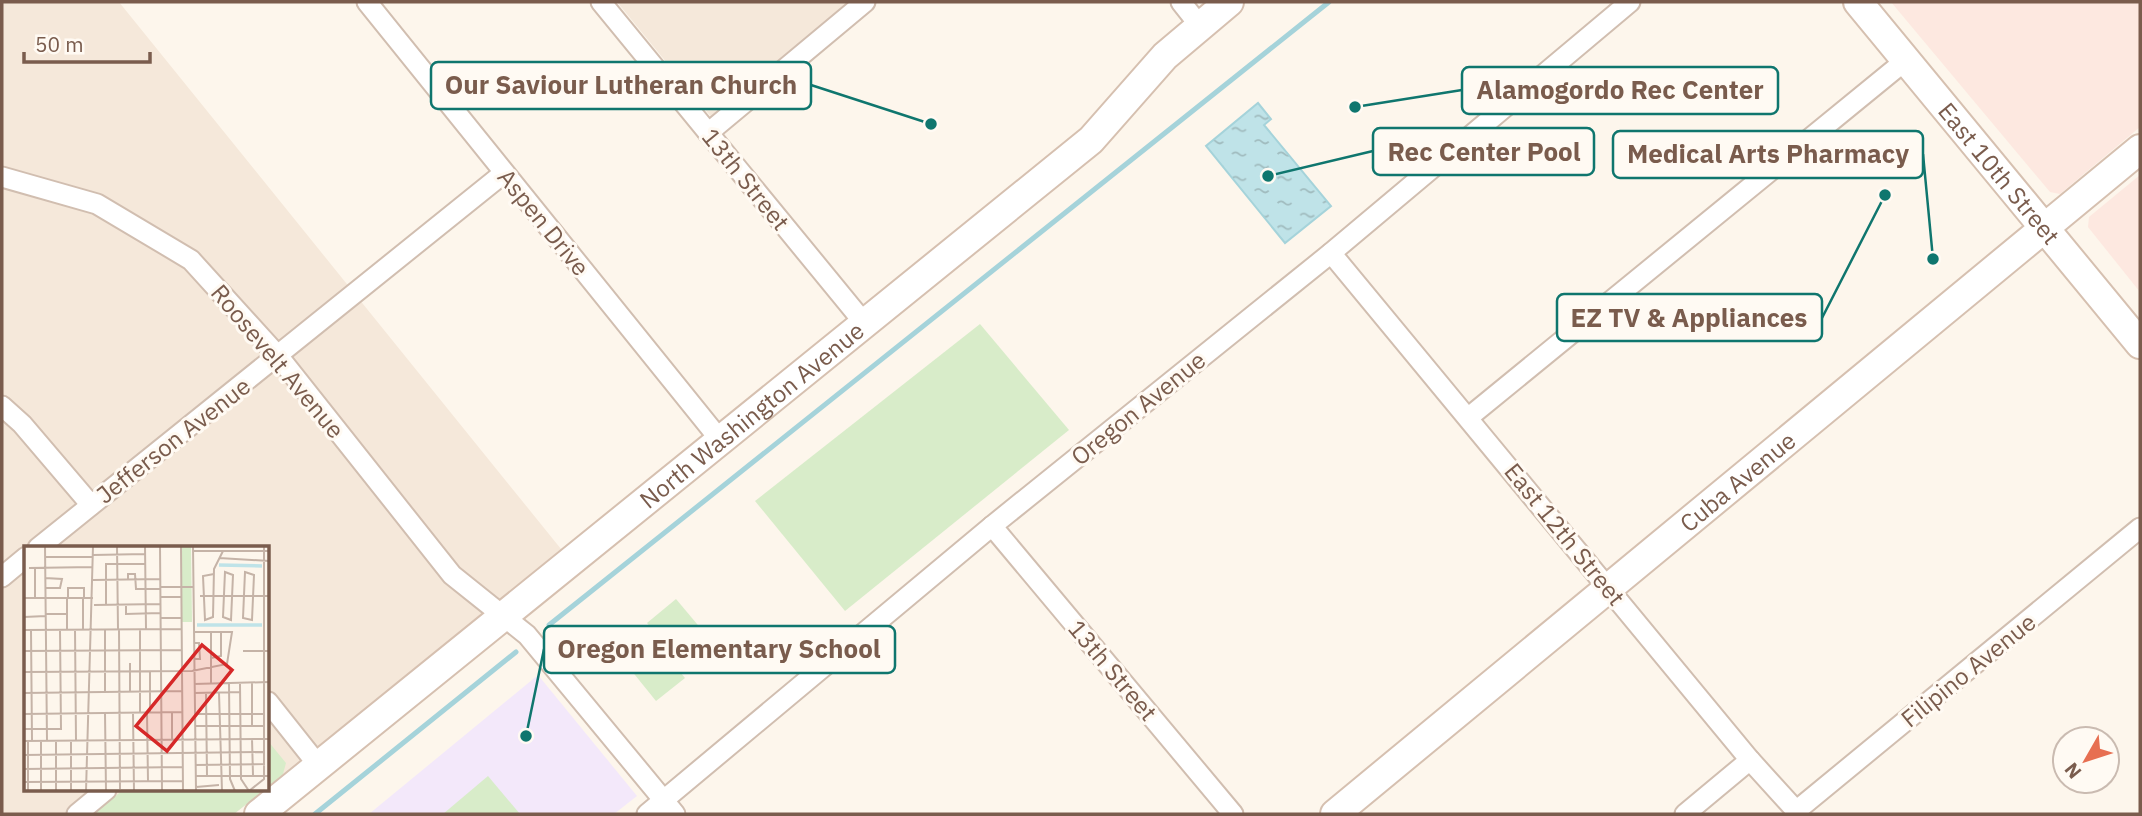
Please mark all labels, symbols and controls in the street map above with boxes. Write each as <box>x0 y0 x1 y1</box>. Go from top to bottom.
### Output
scale bar <box>24 21 150 65</box>
text: 50 m <box>35 30 84 58</box>
callout: Our Saviour Lutheran Church <box>431 62 811 109</box>
text: Our Saviour Lutheran Church <box>445 67 797 101</box>
callout: Alamogordo Rec Center <box>1462 67 1778 114</box>
text: Alamogordo Rec Center <box>1476 72 1764 106</box>
street label: East 10th Street <box>1931 96 2067 251</box>
street label: 13th Street <box>695 121 797 237</box>
callout: Rec Center Pool <box>1373 128 1594 175</box>
callout: Medical Arts Pharmacy <box>1613 131 1923 178</box>
text: Rec Center Pool <box>1387 134 1581 168</box>
text: Medical Arts Pharmacy <box>1627 136 1909 170</box>
street label: Aspen Drive <box>491 162 597 282</box>
street label: Roosevelt Avenue <box>204 277 352 445</box>
callout: EZ TV & Appliances <box>1557 294 1822 341</box>
text: EZ TV & Appliances <box>1571 300 1807 334</box>
street label: North Washington Avenue <box>633 314 870 515</box>
street label: Oregon Avenue <box>1064 344 1212 472</box>
street label: Jefferson Avenue <box>89 370 257 510</box>
street label: Cuba Avenue <box>1673 424 1802 539</box>
street label: East 12th Street <box>1498 456 1632 612</box>
inset map <box>24 546 270 792</box>
street label: Filipino Avenue <box>1894 606 2042 734</box>
street label: 13th Street <box>1061 613 1165 727</box>
callout: Oregon Elementary School <box>544 626 895 673</box>
text: Oregon Elementary School <box>557 631 881 665</box>
north arrow <box>2051 725 2121 795</box>
text: N <box>2059 758 2086 784</box>

